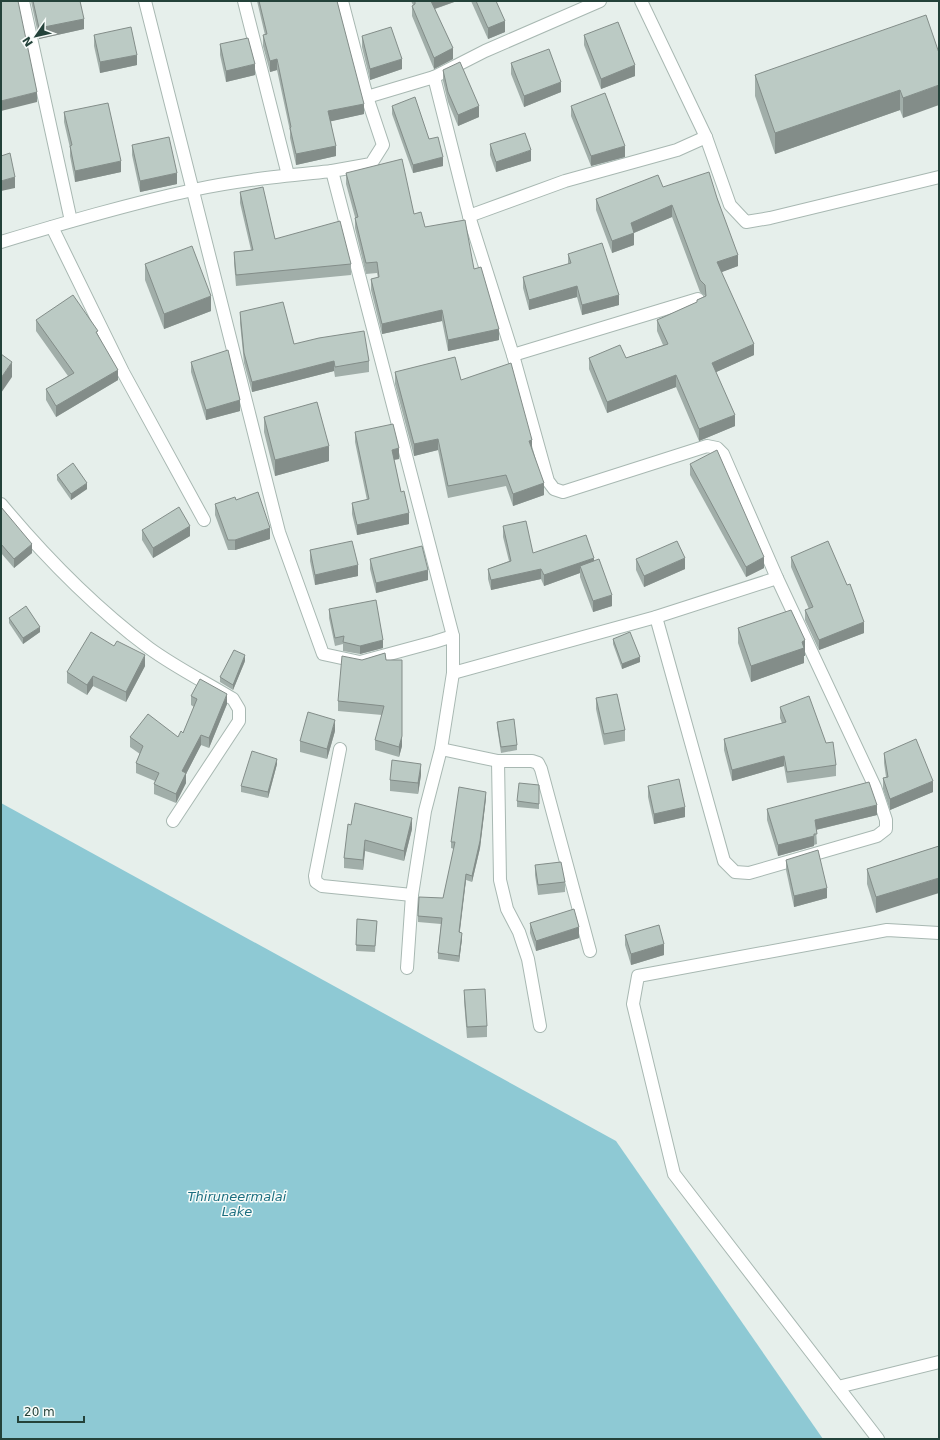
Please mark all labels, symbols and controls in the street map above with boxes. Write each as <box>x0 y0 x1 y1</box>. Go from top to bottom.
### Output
north arrow <box>16 16 56 56</box>
text: N <box>20 34 36 49</box>
water label: Thiruneermalai Lake <box>188 1189 287 1219</box>
scale bar <box>18 1398 84 1424</box>
text: 20 m <box>24 1405 55 1419</box>

